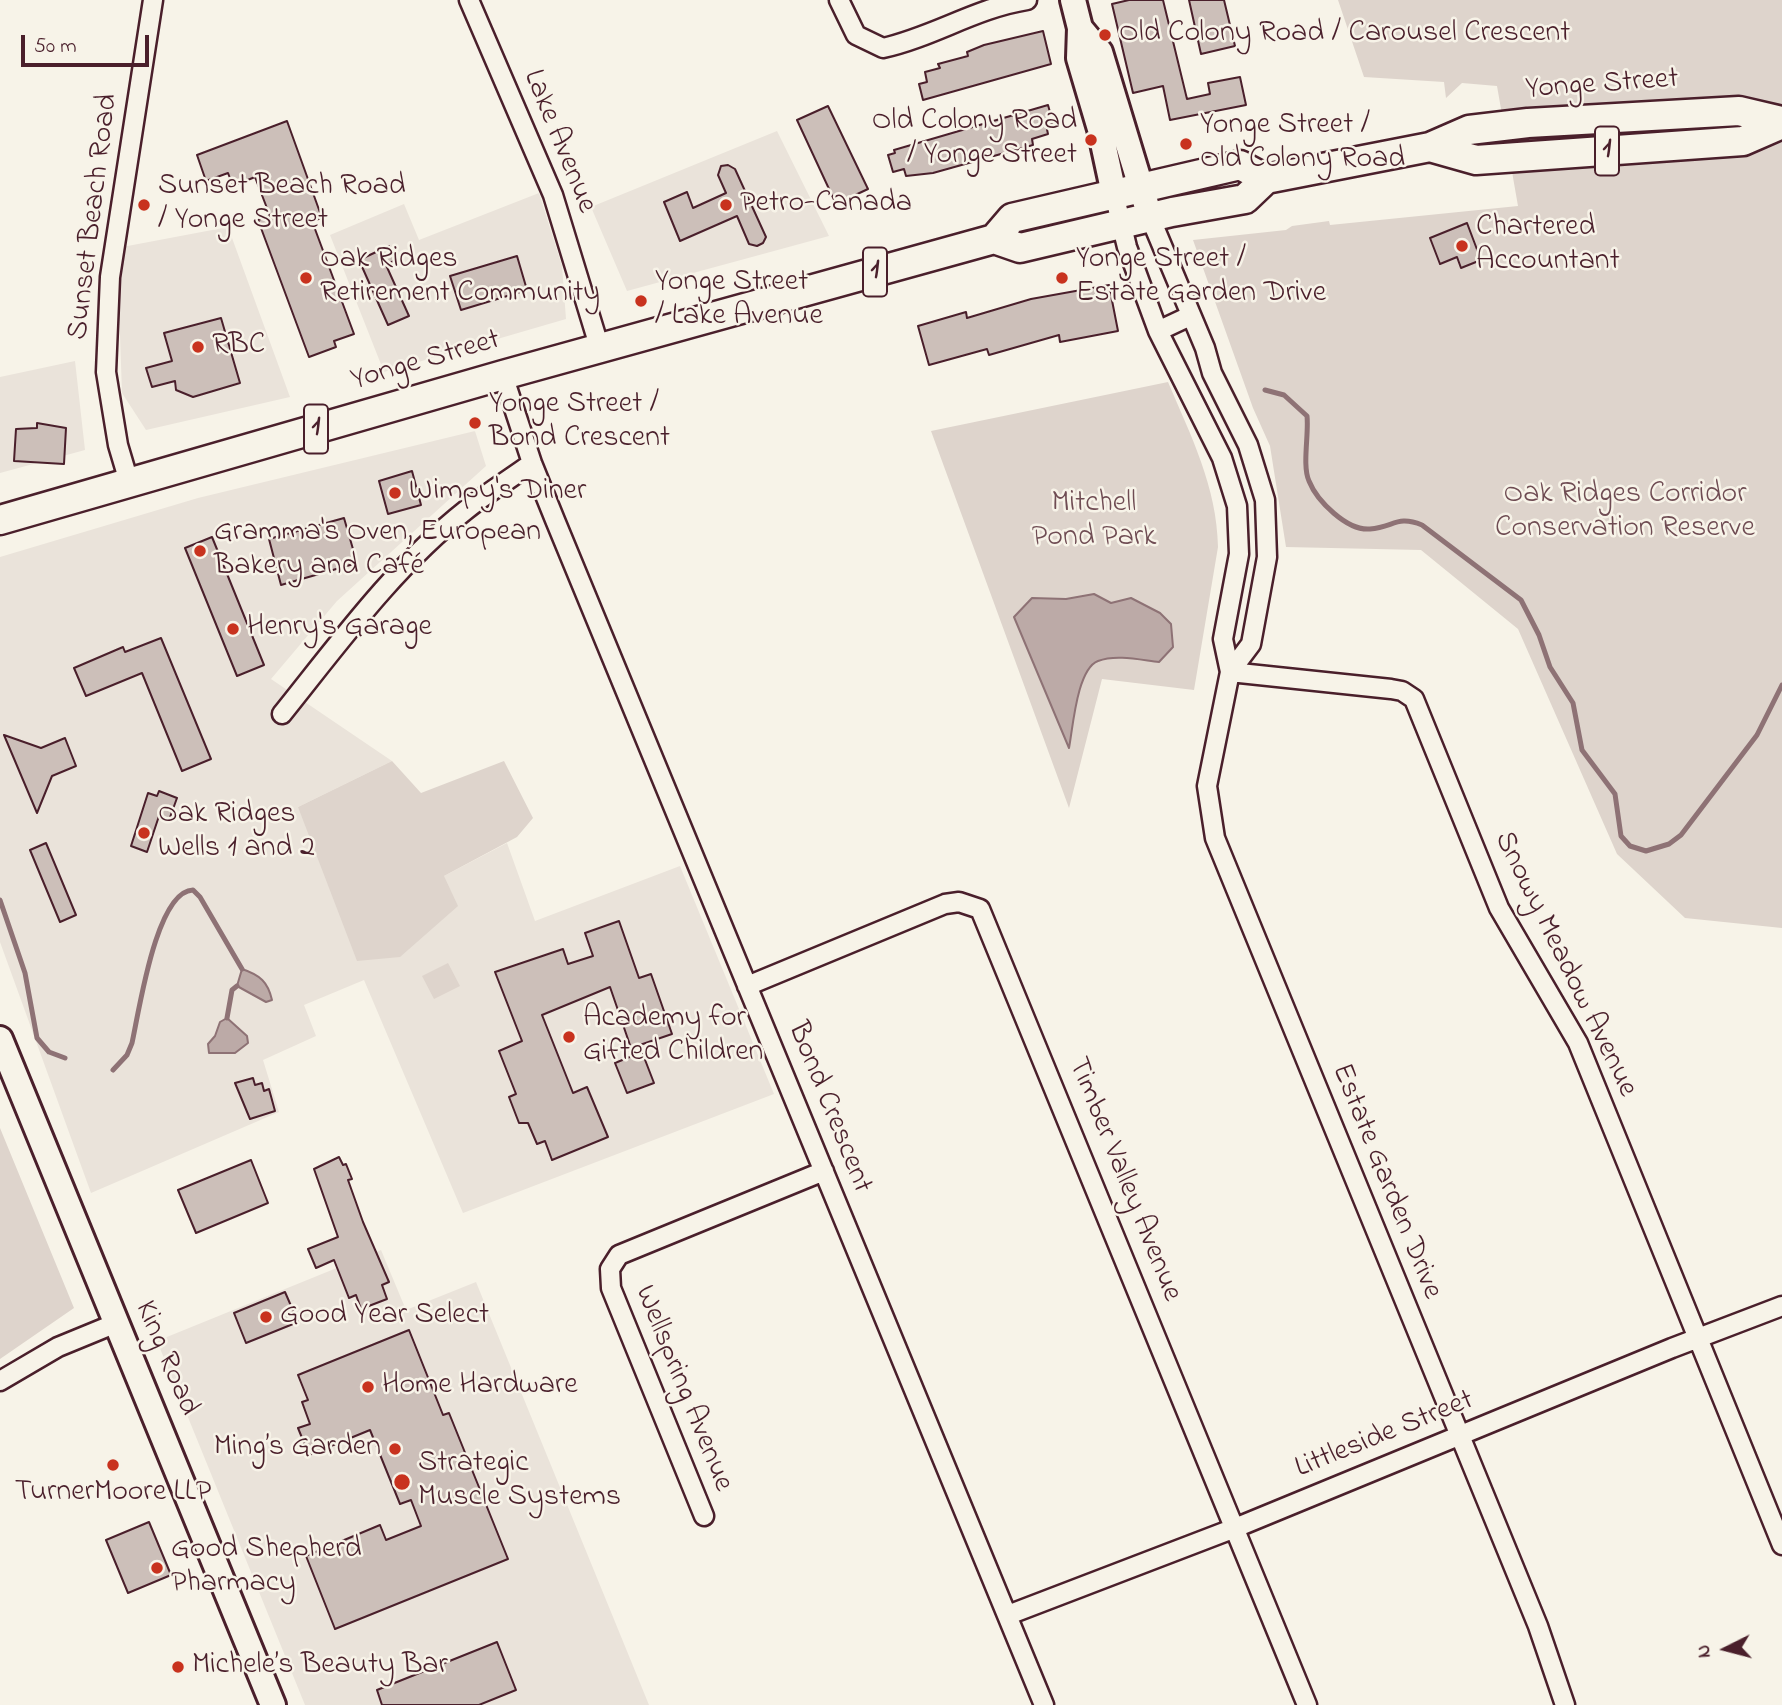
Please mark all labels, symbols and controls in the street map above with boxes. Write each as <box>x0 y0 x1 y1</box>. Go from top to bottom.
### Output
place label: Old Colony Road / Carousel Crescent <box>1119 17 1570 53</box>
scale bar <box>24 21 152 65</box>
marker: Old Colony Road / Carousel Crescent <box>1097 27 1113 43</box>
text: 50 m <box>34 32 77 62</box>
street label: Yonge Street <box>1524 63 1680 109</box>
street label: Lake Avenue <box>513 65 603 219</box>
street label: Sunset Beach Road <box>62 92 128 342</box>
place label: Old Colony Road / Yonge Street <box>872 105 1077 176</box>
place label: Yonge Street / Old Colony Road <box>1200 109 1405 180</box>
road number: 1 <box>1595 127 1619 176</box>
marker: Old Colony Road / Yonge Street <box>1083 132 1099 148</box>
marker: Yonge Street / Old Colony Road <box>1178 136 1194 152</box>
place label: Sunset Beach Road / Yonge Street <box>158 170 406 240</box>
place label: Petro-Canada <box>740 187 912 223</box>
marker: Sunset Beach Road / Yonge Street <box>136 197 152 213</box>
marker: Petro-Canada <box>718 197 734 213</box>
place label: Chartered Accountant <box>1476 211 1620 282</box>
marker: Chartered Accountant <box>1454 238 1470 254</box>
place label: Oak Ridges Retirement Community <box>320 243 600 314</box>
place label: Yonge Street / Estate Garden Drive <box>1076 243 1326 314</box>
road number: 1 <box>863 247 887 296</box>
place label: Yonge Street / Lake Avenue <box>655 266 823 336</box>
marker: Oak Ridges Retirement Community <box>298 270 314 286</box>
marker: Yonge Street / Estate Garden Drive <box>1054 270 1070 286</box>
marker: Yonge Street / Lake Avenue <box>633 293 649 309</box>
street label: Yonge Street <box>347 324 505 400</box>
place label: RBC <box>212 329 265 365</box>
marker: RBC <box>190 339 206 355</box>
place label: Yonge Street / Bond Crescent <box>489 388 670 458</box>
road number: 1 <box>304 404 328 453</box>
marker: Yonge Street / Bond Crescent <box>467 415 483 431</box>
place label: Wimpy's Diner <box>409 475 586 511</box>
park label: Oak Ridges Corridor Conservation Reserve <box>1495 478 1755 548</box>
marker: Wimpy's Diner <box>387 485 403 501</box>
park label: Mitchell Pond Park <box>1032 487 1156 558</box>
place label: Gramma's Oven, European Bakery and Café <box>214 516 541 586</box>
marker: Gramma's Oven, European Bakery and Café <box>192 543 208 559</box>
place label: Henry's Garage <box>247 611 432 647</box>
marker: Henry's Garage <box>225 621 241 637</box>
place label: Oak Ridges Wells 1 and 2 <box>158 798 315 868</box>
marker: Oak Ridges Wells 1 and 2 <box>136 825 152 841</box>
street label: Snowy Meadow Avenue <box>1484 826 1644 1104</box>
place label: Academy for Gifted Children <box>583 1002 763 1072</box>
street label: Bond Crescent <box>777 1017 879 1199</box>
marker: Academy for Gifted Children <box>561 1029 577 1045</box>
street label: Timber Valley Avenue <box>1058 1053 1188 1307</box>
street label: Estate Garden Drive <box>1321 1059 1449 1305</box>
street label: Wellspring Avenue <box>624 1281 740 1497</box>
street label: King Road <box>125 1296 205 1422</box>
place label: Good Year Select <box>280 1299 489 1335</box>
marker: Good Year Select <box>258 1309 274 1325</box>
place label: Home Hardware <box>382 1369 578 1405</box>
marker: Home Hardware <box>360 1379 376 1395</box>
street label: Littleside Street <box>1291 1384 1479 1488</box>
place label: Ming’s Garden <box>214 1431 381 1467</box>
marker: Ming’s Garden <box>387 1441 403 1457</box>
place label: Strategic Muscle Systems <box>418 1447 621 1518</box>
marker: TurnerMoore LLP <box>105 1457 121 1473</box>
marker: Strategic Muscle Systems <box>392 1472 412 1492</box>
place label: TurnerMoore LLP <box>15 1476 211 1512</box>
place label: Good Shepherd Pharmacy <box>171 1533 362 1604</box>
marker: Good Shepherd Pharmacy <box>149 1560 165 1576</box>
north arrow <box>1691 1614 1761 1684</box>
text: N <box>1691 1643 1719 1659</box>
place label: Michele’s Beauty Bar <box>192 1649 448 1685</box>
marker: Michele’s Beauty Bar <box>170 1659 186 1675</box>

